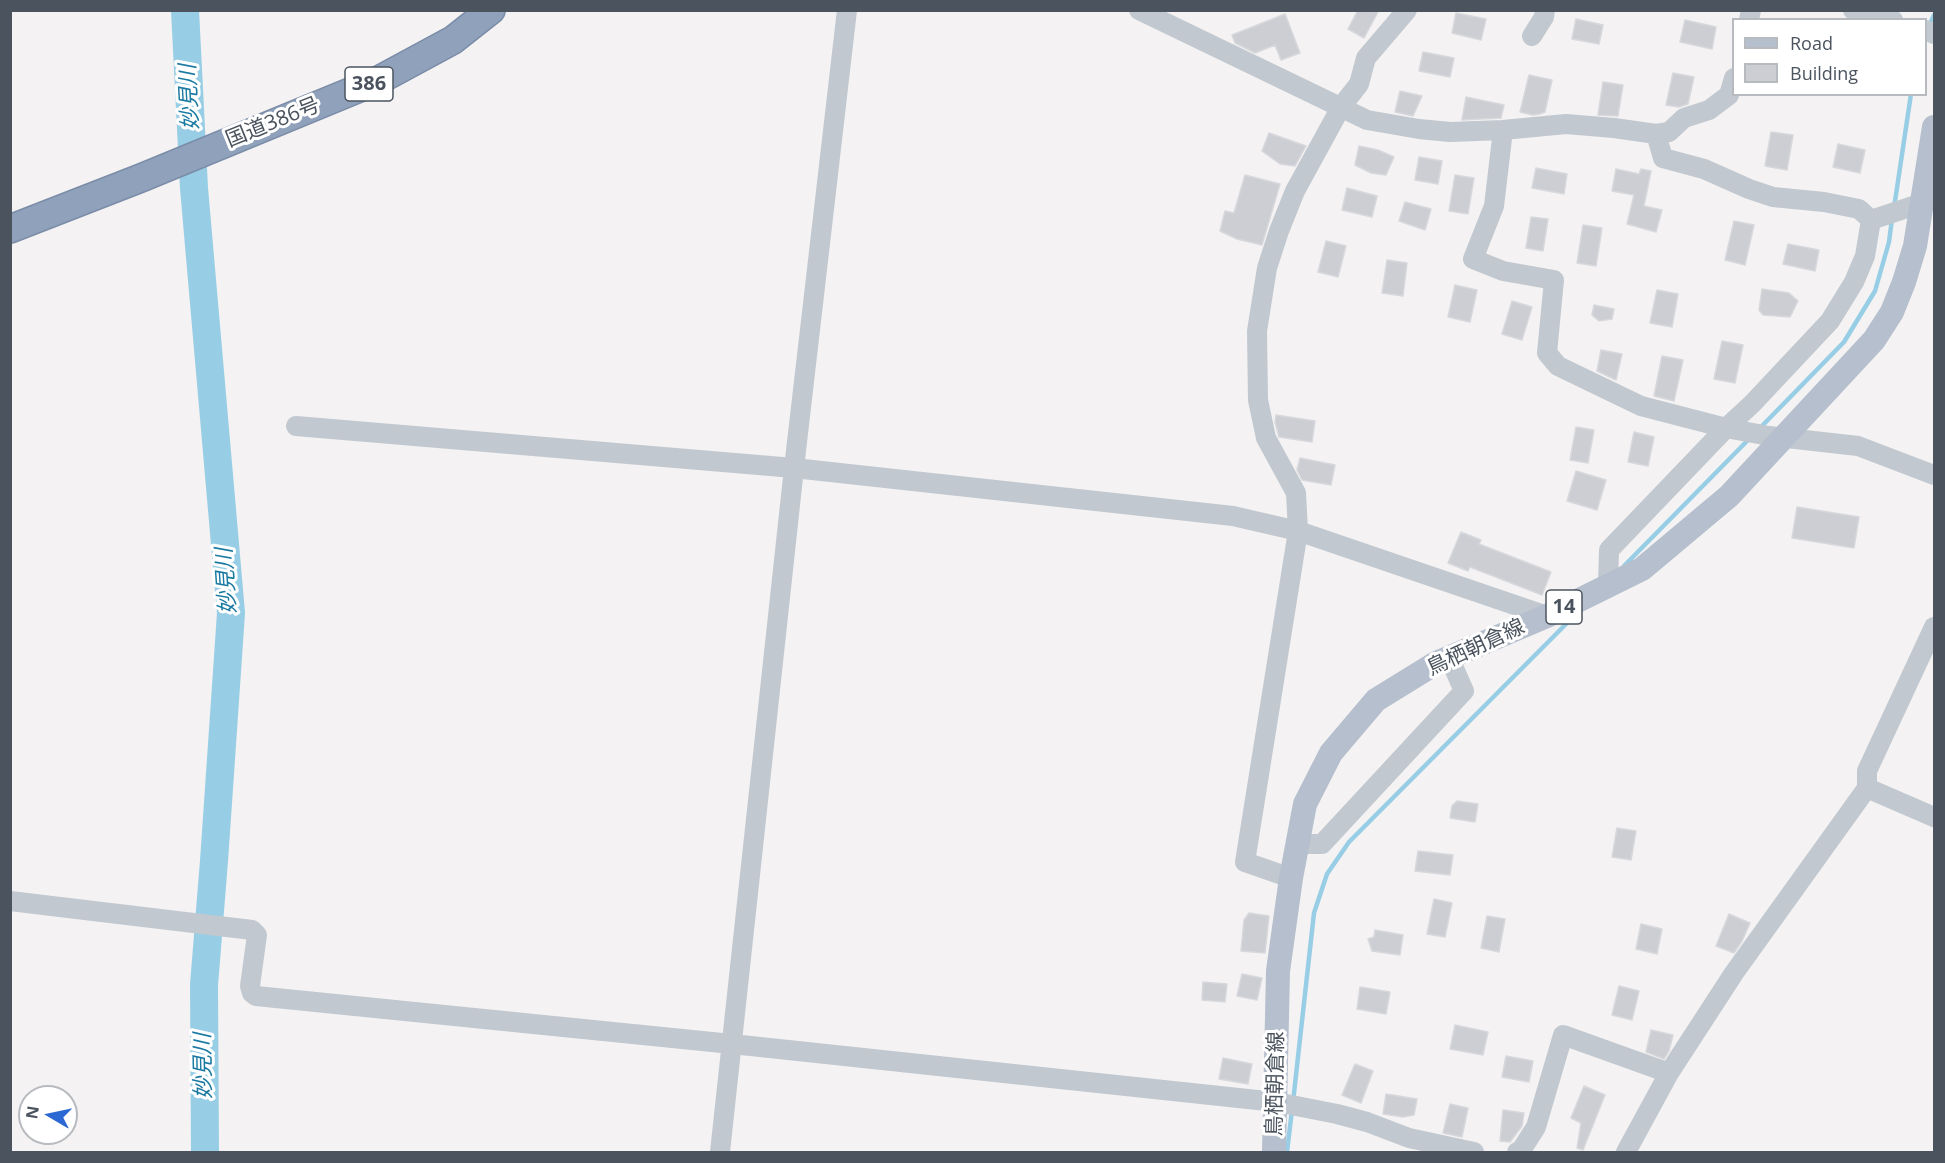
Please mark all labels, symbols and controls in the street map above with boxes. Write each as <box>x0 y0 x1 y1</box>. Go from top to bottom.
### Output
legend <box>1732 18 1927 96</box>
text: Road <box>1790 31 1833 55</box>
text: Building <box>1790 61 1858 85</box>
water label: 妙見川 <box>175 63 205 131</box>
road number: 386 <box>345 67 393 101</box>
street label: 国道386号 <box>222 93 324 153</box>
water label: 妙見川 <box>212 547 242 615</box>
road number: 14 <box>1546 590 1582 624</box>
street label: 鳥栖朝倉線 <box>1423 614 1529 682</box>
street label: 鳥栖朝倉線 <box>1262 1031 1290 1137</box>
water label: 妙見川 <box>190 1033 218 1099</box>
north arrow <box>18 1085 78 1145</box>
text: N <box>20 1104 44 1121</box>

